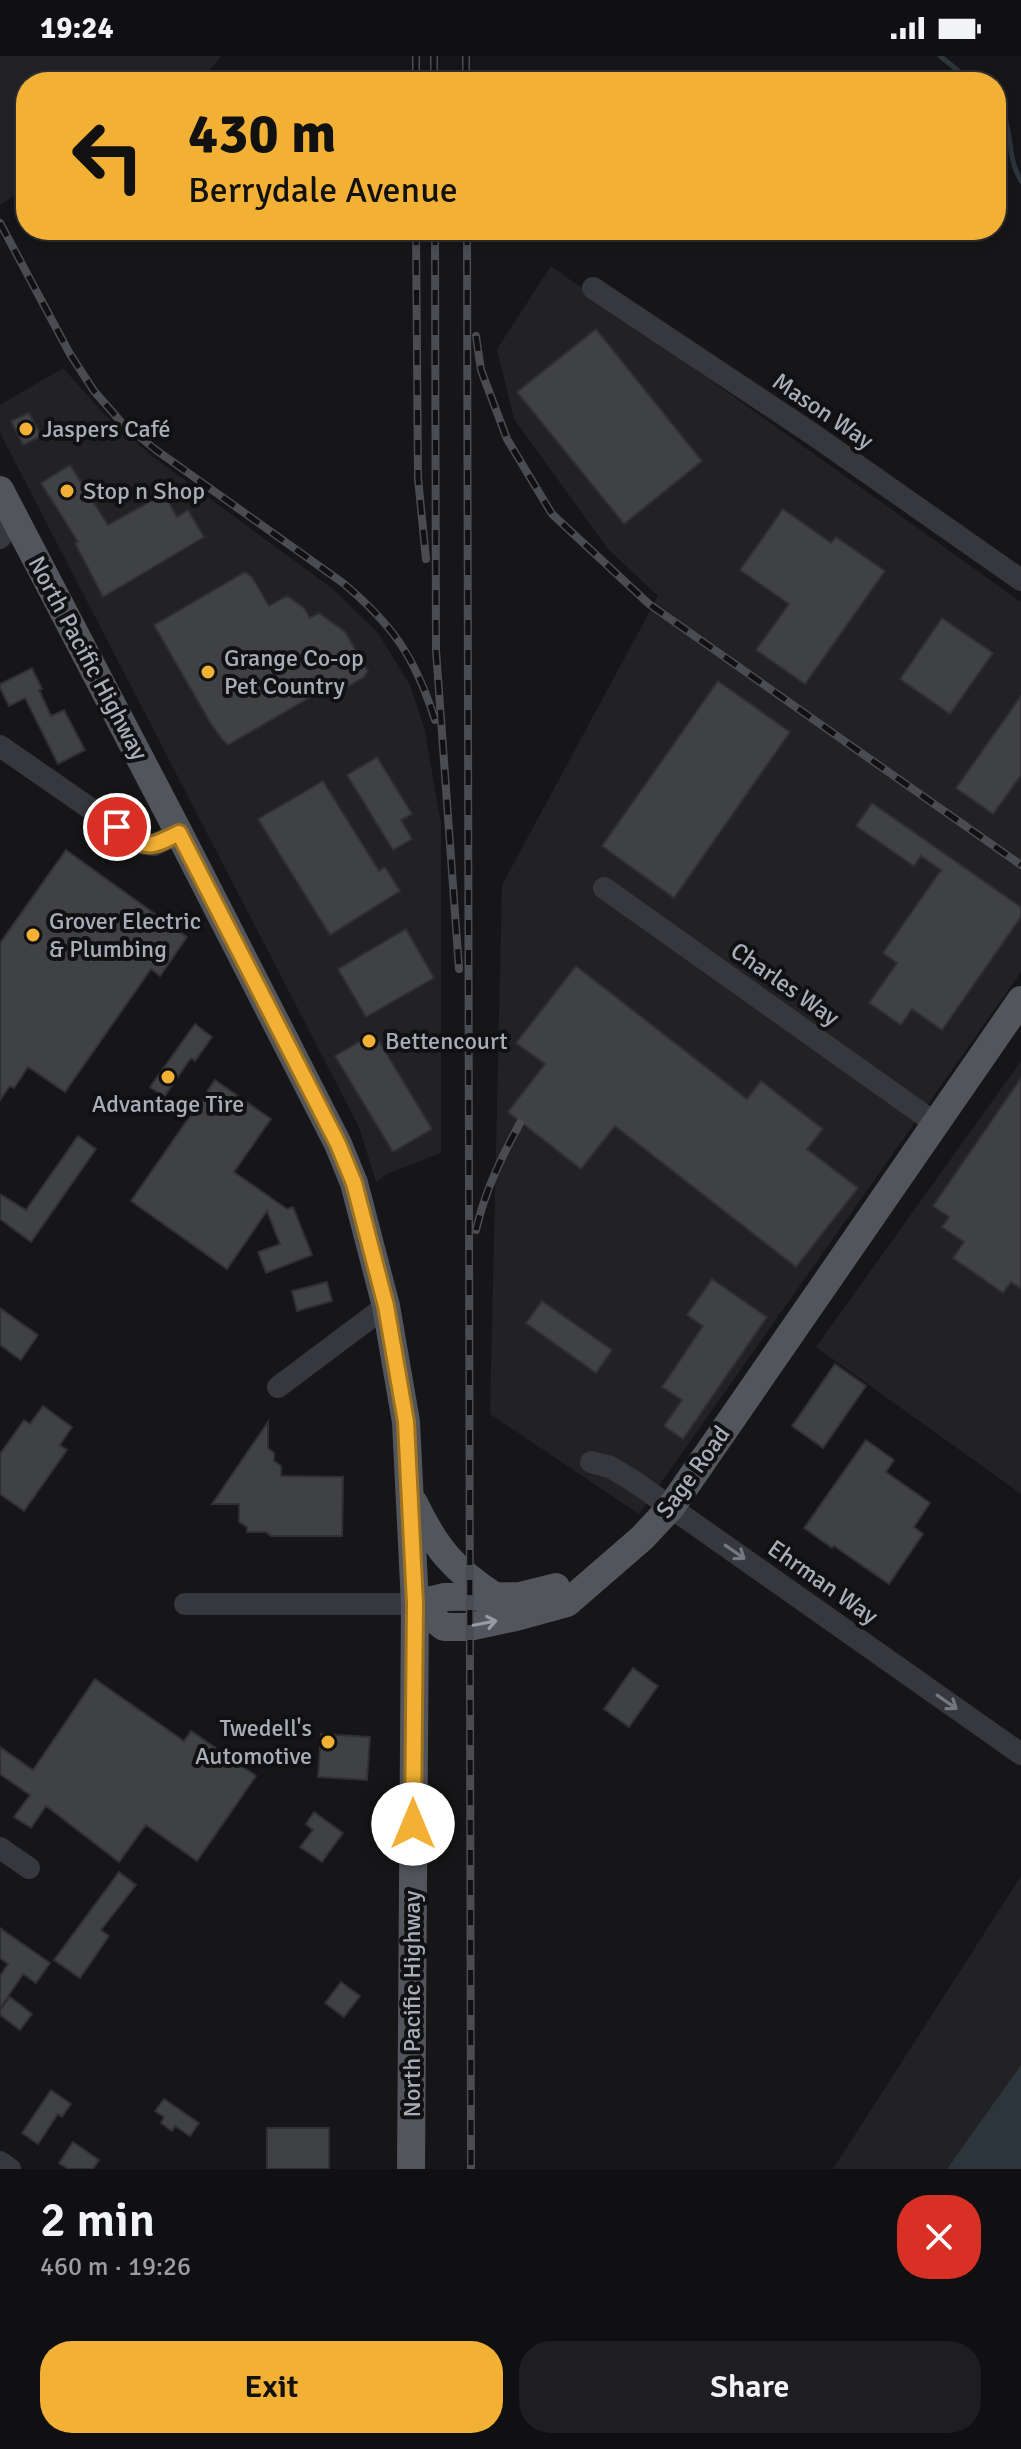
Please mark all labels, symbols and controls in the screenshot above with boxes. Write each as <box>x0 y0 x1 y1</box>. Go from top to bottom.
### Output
text: 19:24 <box>40 10 114 47</box>
text: 430 m <box>188 99 336 168</box>
icon: left <box>56 104 160 208</box>
text: Berrydale Avenue <box>188 168 458 213</box>
street label: Mason Way <box>767 366 879 456</box>
place label: Jaspers Café <box>42 414 170 444</box>
marker: Jaspers Café <box>17 420 35 438</box>
place label: Stop n Shop <box>83 476 205 506</box>
marker: Stop n Shop <box>58 482 76 500</box>
street label: North Pacific Highway <box>22 551 154 765</box>
place label: Grange Co-op Pet Country <box>224 643 364 701</box>
marker: Grange Co-op Pet Country <box>199 663 217 681</box>
pin <box>83 793 151 861</box>
icon: arrive <box>95 805 139 849</box>
place label: Grover Electric & Plumbing <box>49 906 201 964</box>
marker: Grover Electric & Plumbing <box>24 926 42 944</box>
street label: Charles Way <box>725 936 845 1032</box>
place label: Bettencourt <box>385 1026 508 1056</box>
marker: Bettencourt <box>360 1032 378 1050</box>
marker: Advantage Tire <box>159 1068 177 1086</box>
place label: Advantage Tire <box>92 1089 244 1119</box>
street label: Sage Road <box>649 1420 737 1524</box>
street label: Ehrman Way <box>762 1533 884 1631</box>
one-way arrow <box>724 1543 745 1560</box>
one-way arrow <box>471 1615 497 1630</box>
one-way arrow <box>936 1694 958 1710</box>
place label: Twedell's Automotive <box>195 1713 312 1771</box>
marker: Twedell's Automotive <box>319 1733 337 1751</box>
position arrow <box>371 1782 455 1866</box>
street label: North Pacific Highway <box>397 1891 427 2117</box>
text: 2 min <box>40 2191 155 2250</box>
button: close <box>897 2195 981 2279</box>
text: 460 m · 19:26 <box>40 2251 191 2283</box>
button: Exit <box>40 2341 503 2433</box>
button: Share <box>519 2341 981 2433</box>

